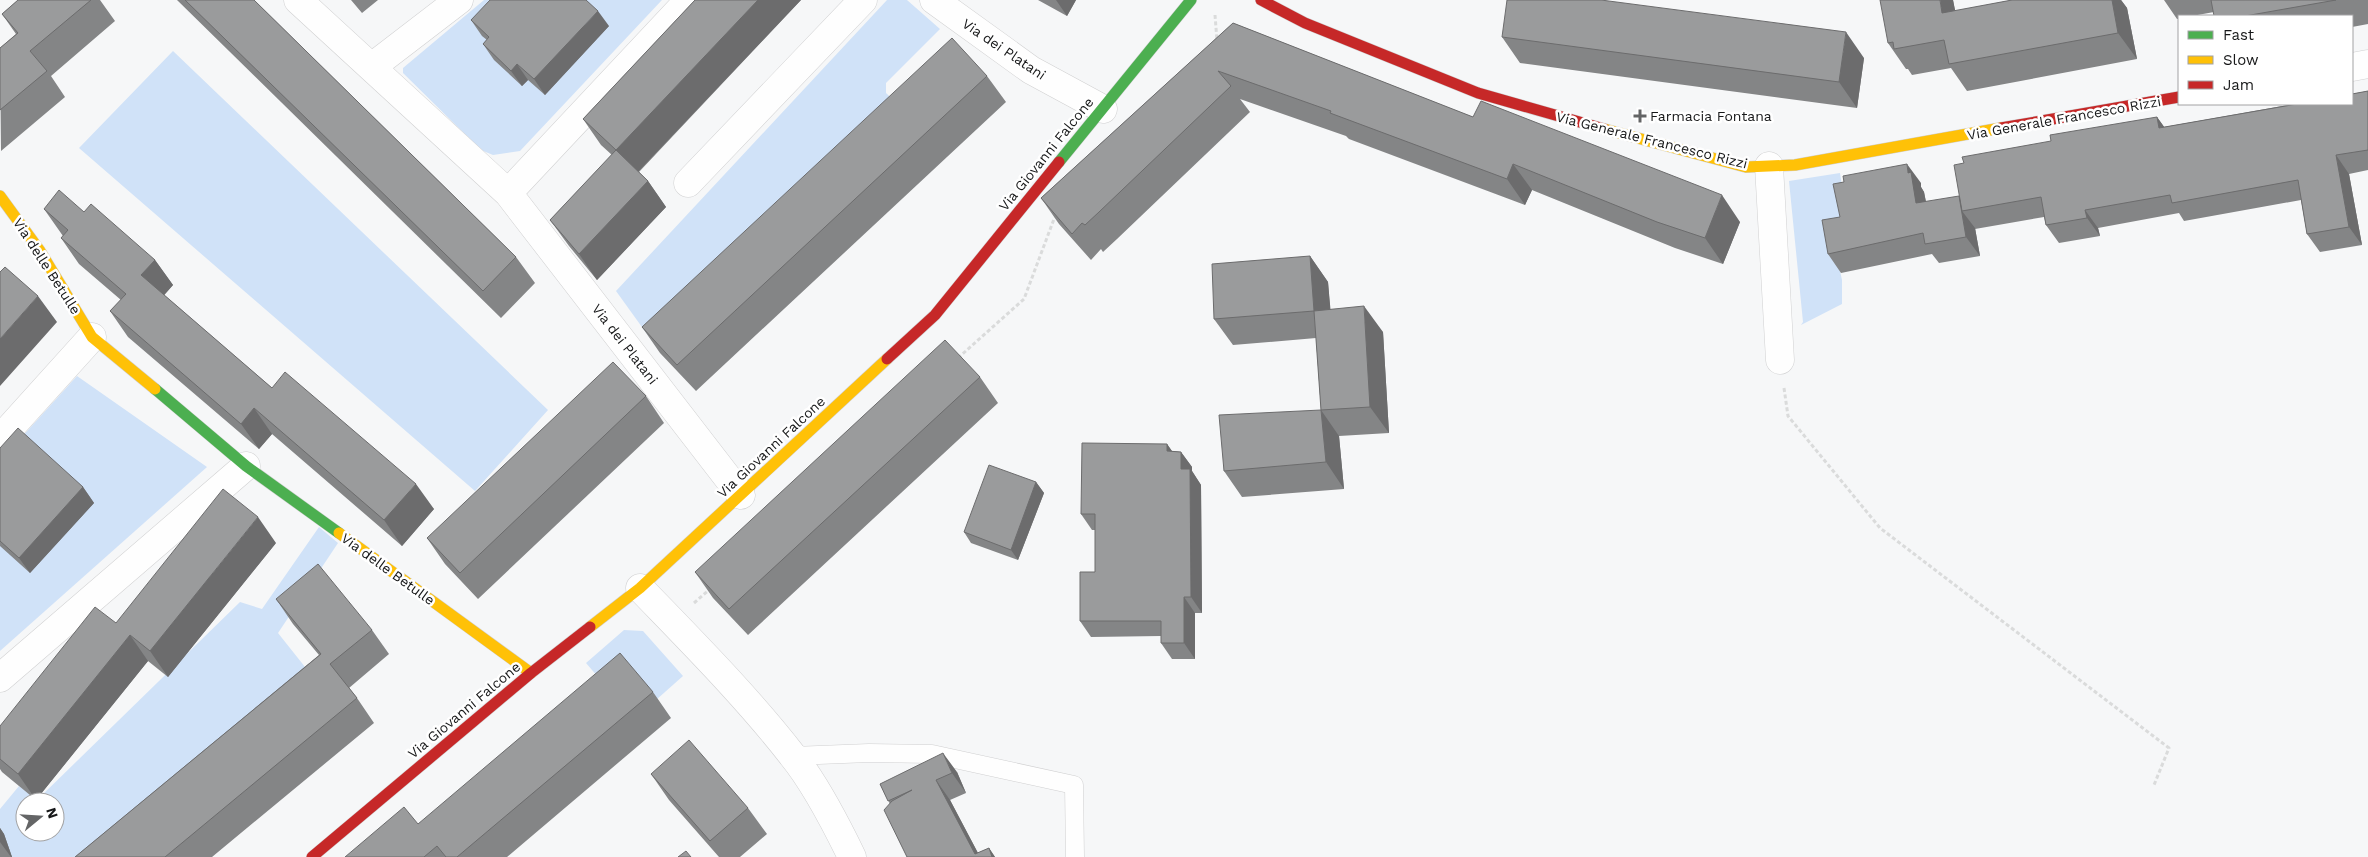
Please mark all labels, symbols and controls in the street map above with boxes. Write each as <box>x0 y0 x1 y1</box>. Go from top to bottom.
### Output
street label: Via dei Platani <box>959 15 1049 83</box>
legend <box>2178 15 2353 105</box>
text: Fast <box>2223 26 2255 44</box>
text: Slow <box>2223 51 2259 69</box>
text: Jam <box>2223 76 2254 94</box>
street label: Via Generale Francesco Rizzi <box>1966 93 2162 143</box>
street label: Via Giovanni Falcone <box>995 94 1097 214</box>
street label: Via Generale Francesco Rizzi <box>1555 108 1749 172</box>
place label: Farmacia Fontana <box>1650 108 1772 124</box>
marker: Farmacia Fontana <box>1634 110 1646 122</box>
street label: Via delle Betulle <box>10 215 84 317</box>
street label: Via dei Platani <box>589 301 661 387</box>
street label: Via Giovanni Falcone <box>714 393 828 501</box>
street label: Via delle Betulle <box>338 530 438 608</box>
street label: Via Giovanni Falcone <box>405 658 523 762</box>
north arrow <box>15 792 65 842</box>
text: N <box>43 806 62 820</box>

